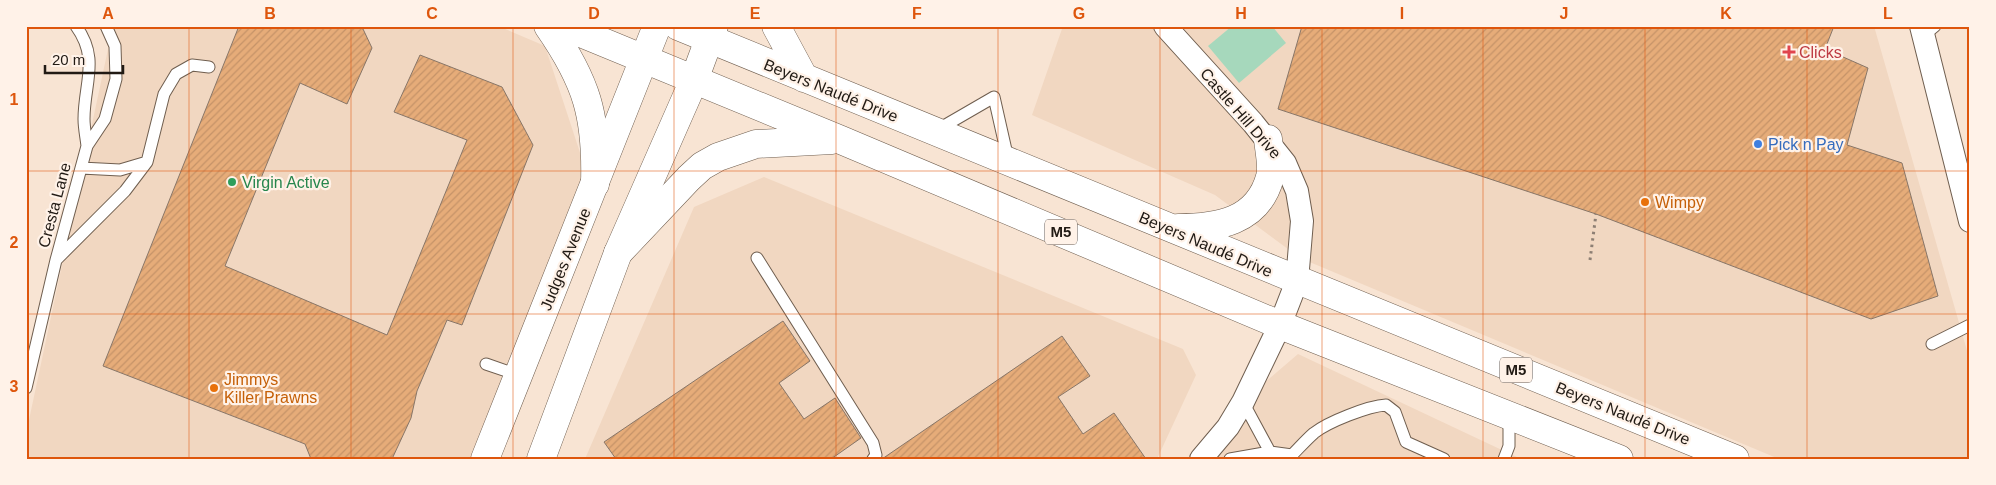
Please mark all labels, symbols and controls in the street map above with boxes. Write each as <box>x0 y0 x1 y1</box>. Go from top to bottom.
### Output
text: A <box>102 5 114 22</box>
text: B <box>264 5 276 22</box>
text: C <box>426 5 438 22</box>
text: D <box>588 5 600 22</box>
text: E <box>750 5 761 22</box>
text: F <box>912 5 922 22</box>
text: G <box>1073 5 1085 22</box>
text: H <box>1235 5 1247 22</box>
text: I <box>1400 5 1404 22</box>
text: J <box>1560 5 1568 22</box>
text: K <box>1720 5 1732 22</box>
text: L <box>1883 5 1893 22</box>
scale bar <box>45 42 122 74</box>
place label: Clicks <box>1799 44 1842 61</box>
marker: Clicks <box>1783 46 1795 58</box>
text: 20 m <box>52 51 85 68</box>
street label: Beyers Naudé Drive <box>761 56 900 125</box>
street label: Castle Hill Drive <box>1197 65 1284 162</box>
text: 1 <box>10 91 19 108</box>
place label: Pick n Pay <box>1768 136 1844 153</box>
marker: Pick n Pay <box>1752 138 1764 150</box>
street label: Cresta Lane <box>35 161 74 249</box>
place label: Virgin Active <box>242 174 330 191</box>
marker: Virgin Active <box>226 176 238 188</box>
place label: Wimpy <box>1655 194 1704 211</box>
marker: Wimpy <box>1639 196 1651 208</box>
street label: Judges Avenue <box>537 205 594 313</box>
street label: Beyers Naudé Drive <box>1137 209 1275 280</box>
road number: M5 <box>1045 220 1077 244</box>
text: 2 <box>10 234 19 251</box>
road number: M5 <box>1500 358 1532 382</box>
place label: Jimmys Killer Prawns <box>224 371 317 406</box>
text: 3 <box>10 378 19 395</box>
street label: Beyers Naudé Drive <box>1553 379 1692 448</box>
marker: Jimmys Killer Prawns <box>208 382 220 394</box>

